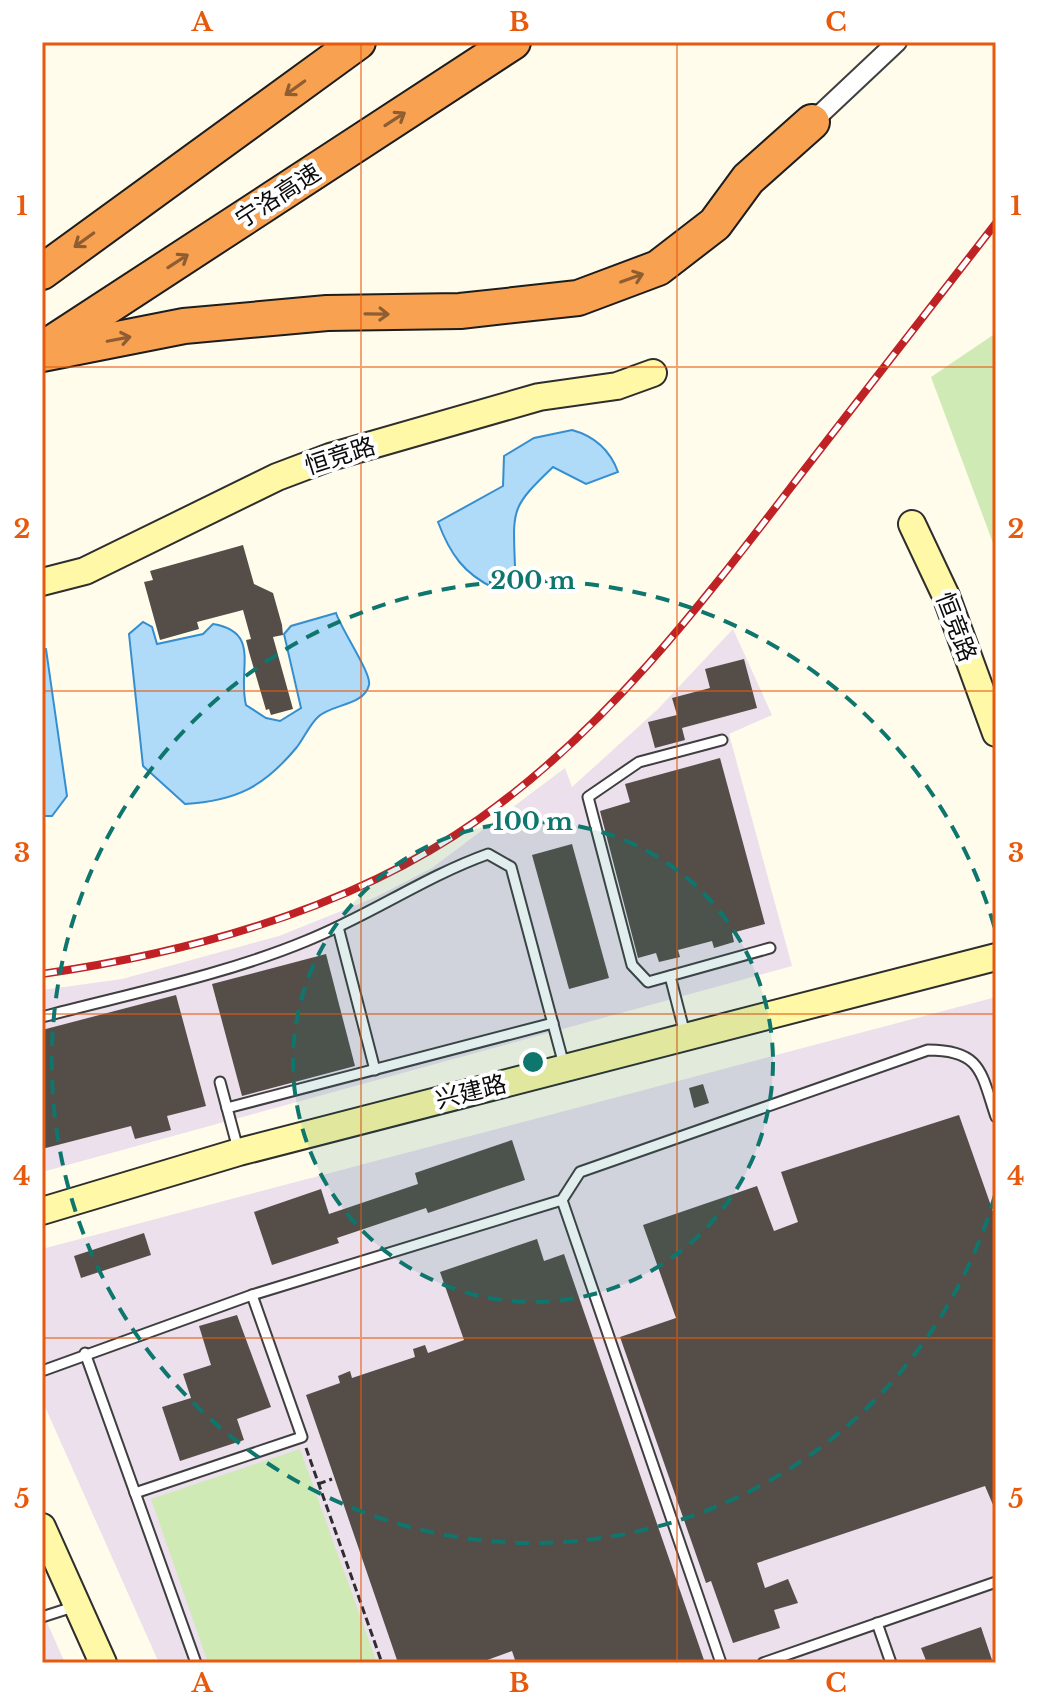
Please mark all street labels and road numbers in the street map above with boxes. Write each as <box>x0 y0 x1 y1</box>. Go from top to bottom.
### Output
street label: 宁洛高速 <box>230 157 326 234</box>
street label: 恒竞路 <box>301 431 379 480</box>
street label: 恒竞路 <box>930 588 983 666</box>
street label: 兴建路 <box>432 1069 509 1114</box>

